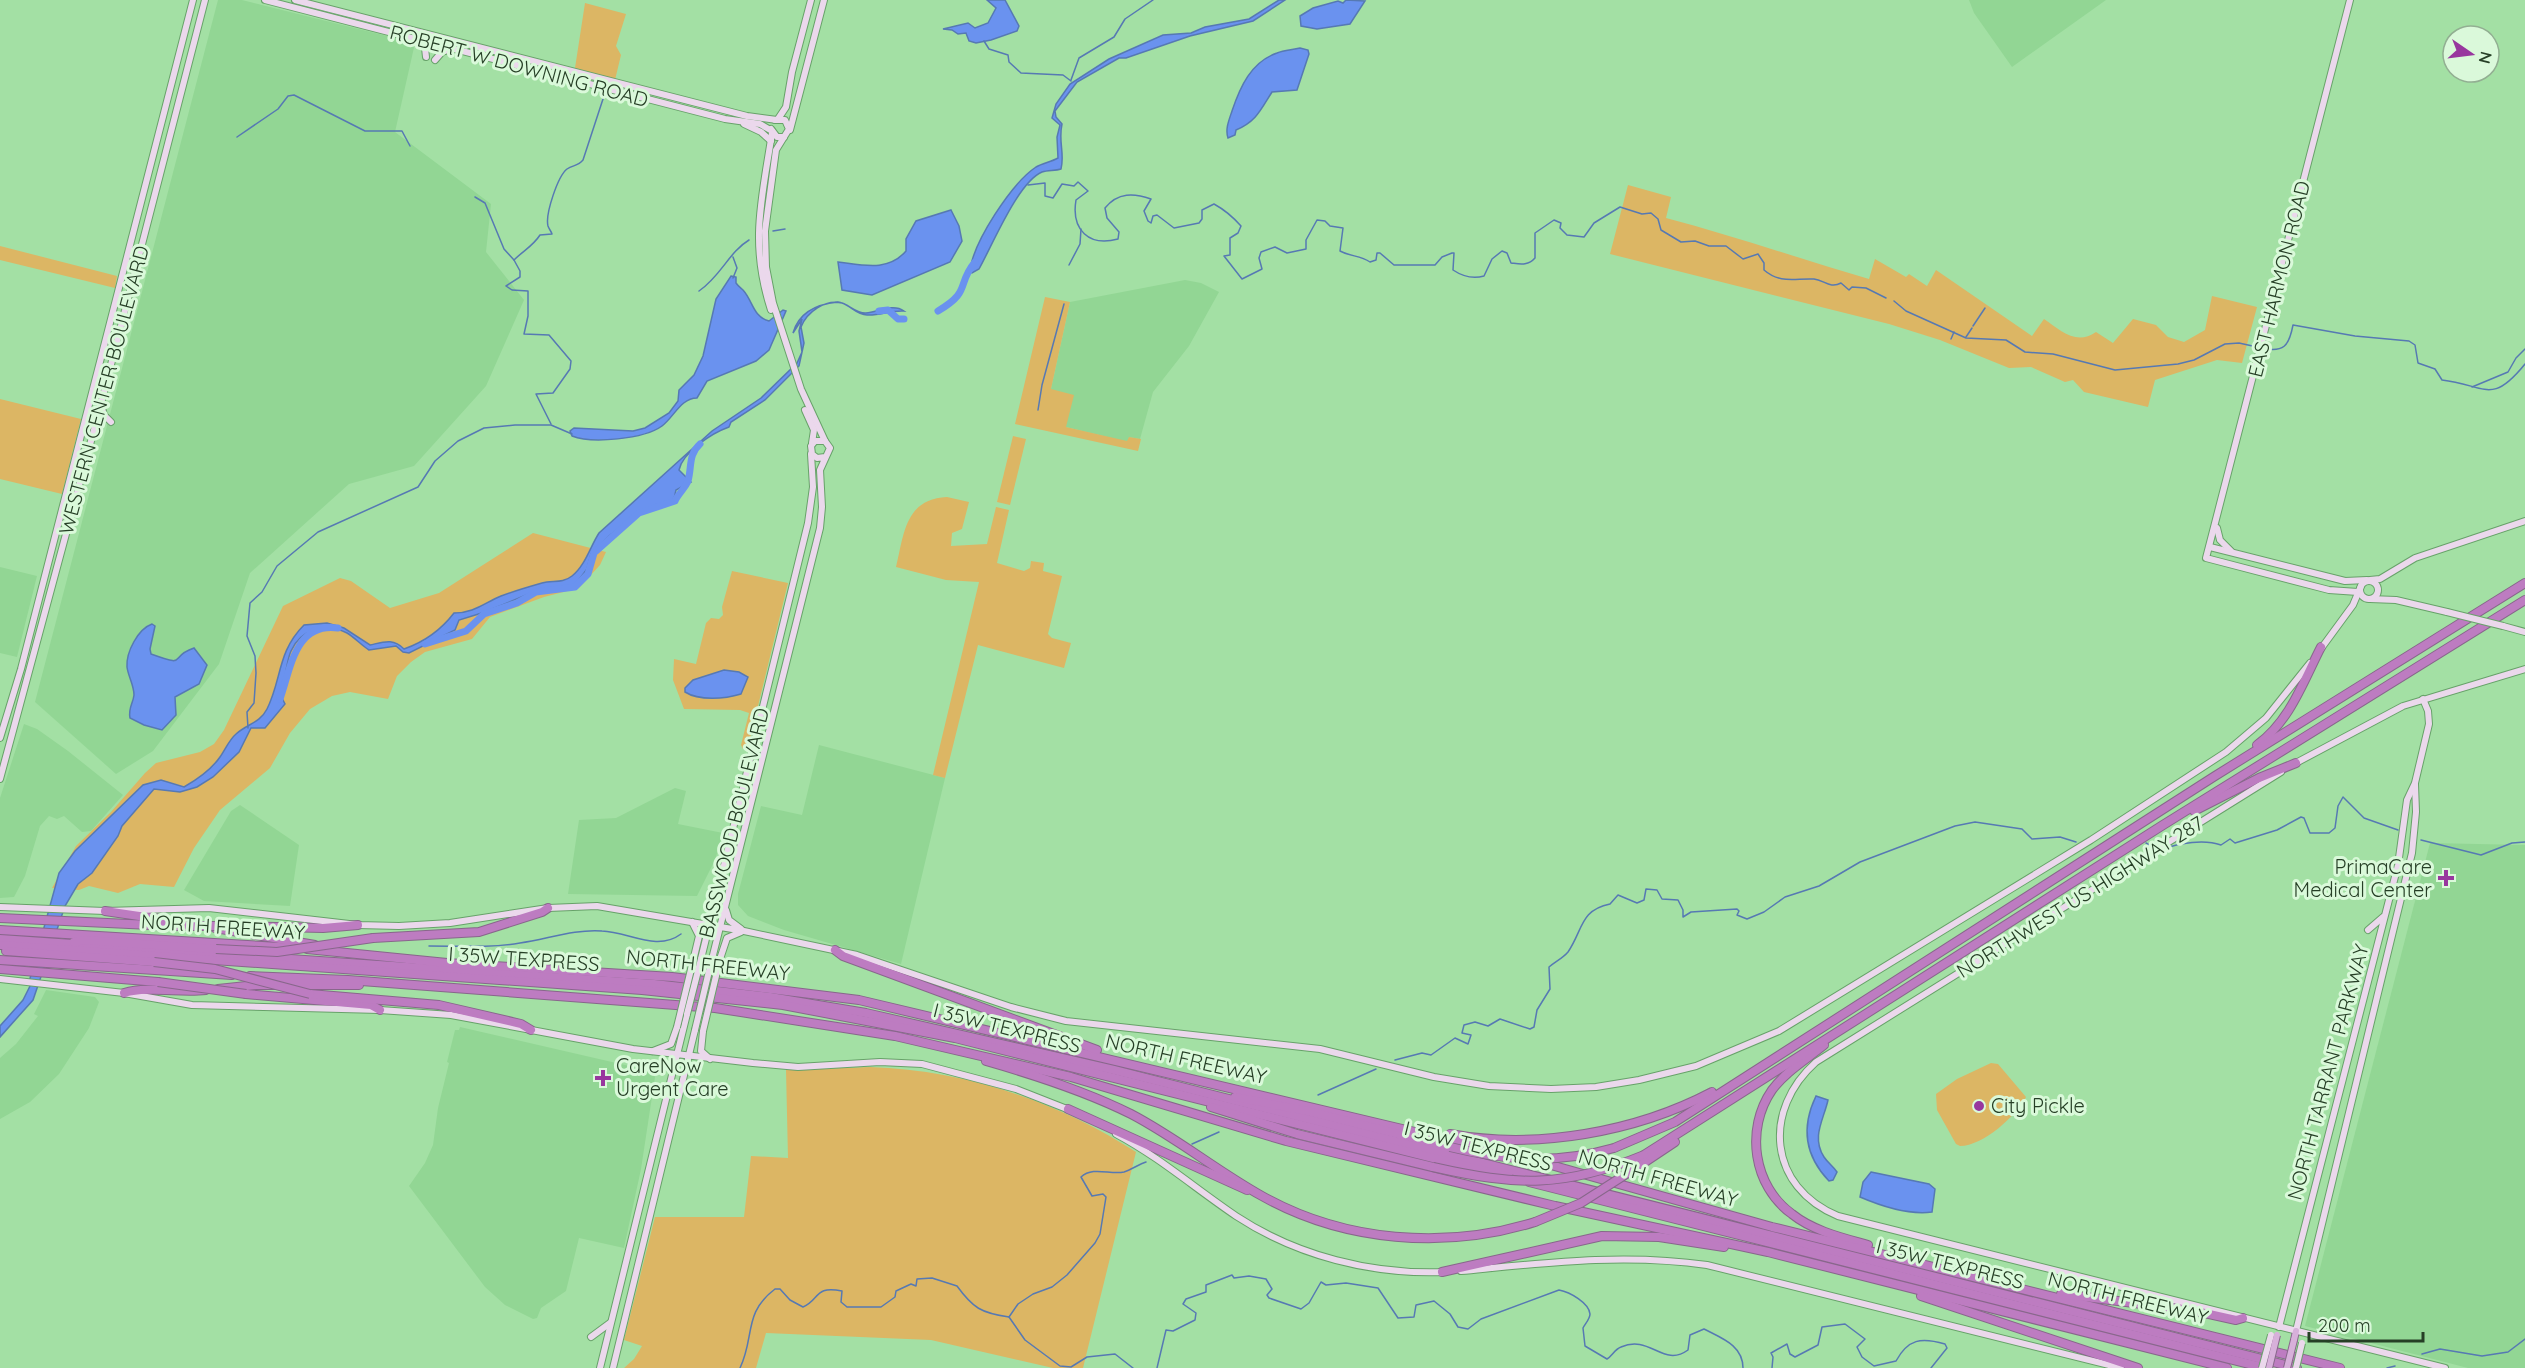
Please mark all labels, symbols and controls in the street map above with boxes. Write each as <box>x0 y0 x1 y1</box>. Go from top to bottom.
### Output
street label: ROBERT W DOWNING ROAD <box>387 19 651 112</box>
north arrow <box>2441 24 2501 84</box>
text: N <box>2474 50 2497 66</box>
street label: EAST HARMON ROAD <box>2242 178 2315 380</box>
street label: WESTERN CENTER BOULEVARD <box>53 243 154 537</box>
street label: BASSWOOD BOULEVARD <box>693 705 774 940</box>
street label: NORTHWEST US HIGHWAY 287 <box>1952 810 2208 983</box>
place label: PrimaCare Medical Center <box>2294 854 2432 902</box>
marker: PrimaCare Medical Center <box>2437 869 2455 887</box>
street label: NORTH FREEWAY <box>140 908 306 945</box>
street label: I 35W TEXPRESS <box>448 941 600 976</box>
street label: NORTH TARRANT PARKWAY <box>2281 941 2374 1203</box>
street label: NORTH FREEWAY <box>625 943 791 986</box>
street label: I 35W TEXPRESS <box>931 997 1084 1058</box>
street label: NORTH FREEWAY <box>1103 1028 1269 1089</box>
place label: CareNow Urgent Care <box>616 1053 729 1101</box>
marker: CareNow Urgent Care <box>594 1069 612 1087</box>
place label: City Pickle <box>1991 1093 2085 1118</box>
marker: City Pickle <box>1972 1099 1986 1113</box>
street label: I 35W TEXPRESS <box>1402 1115 1555 1176</box>
street label: NORTH FREEWAY <box>1576 1143 1741 1212</box>
street label: I 35W TEXPRESS <box>1874 1233 2027 1294</box>
street label: NORTH FREEWAY <box>2045 1265 2211 1330</box>
scale bar <box>2309 1305 2423 1343</box>
text: 200 m <box>2318 1314 2371 1337</box>

